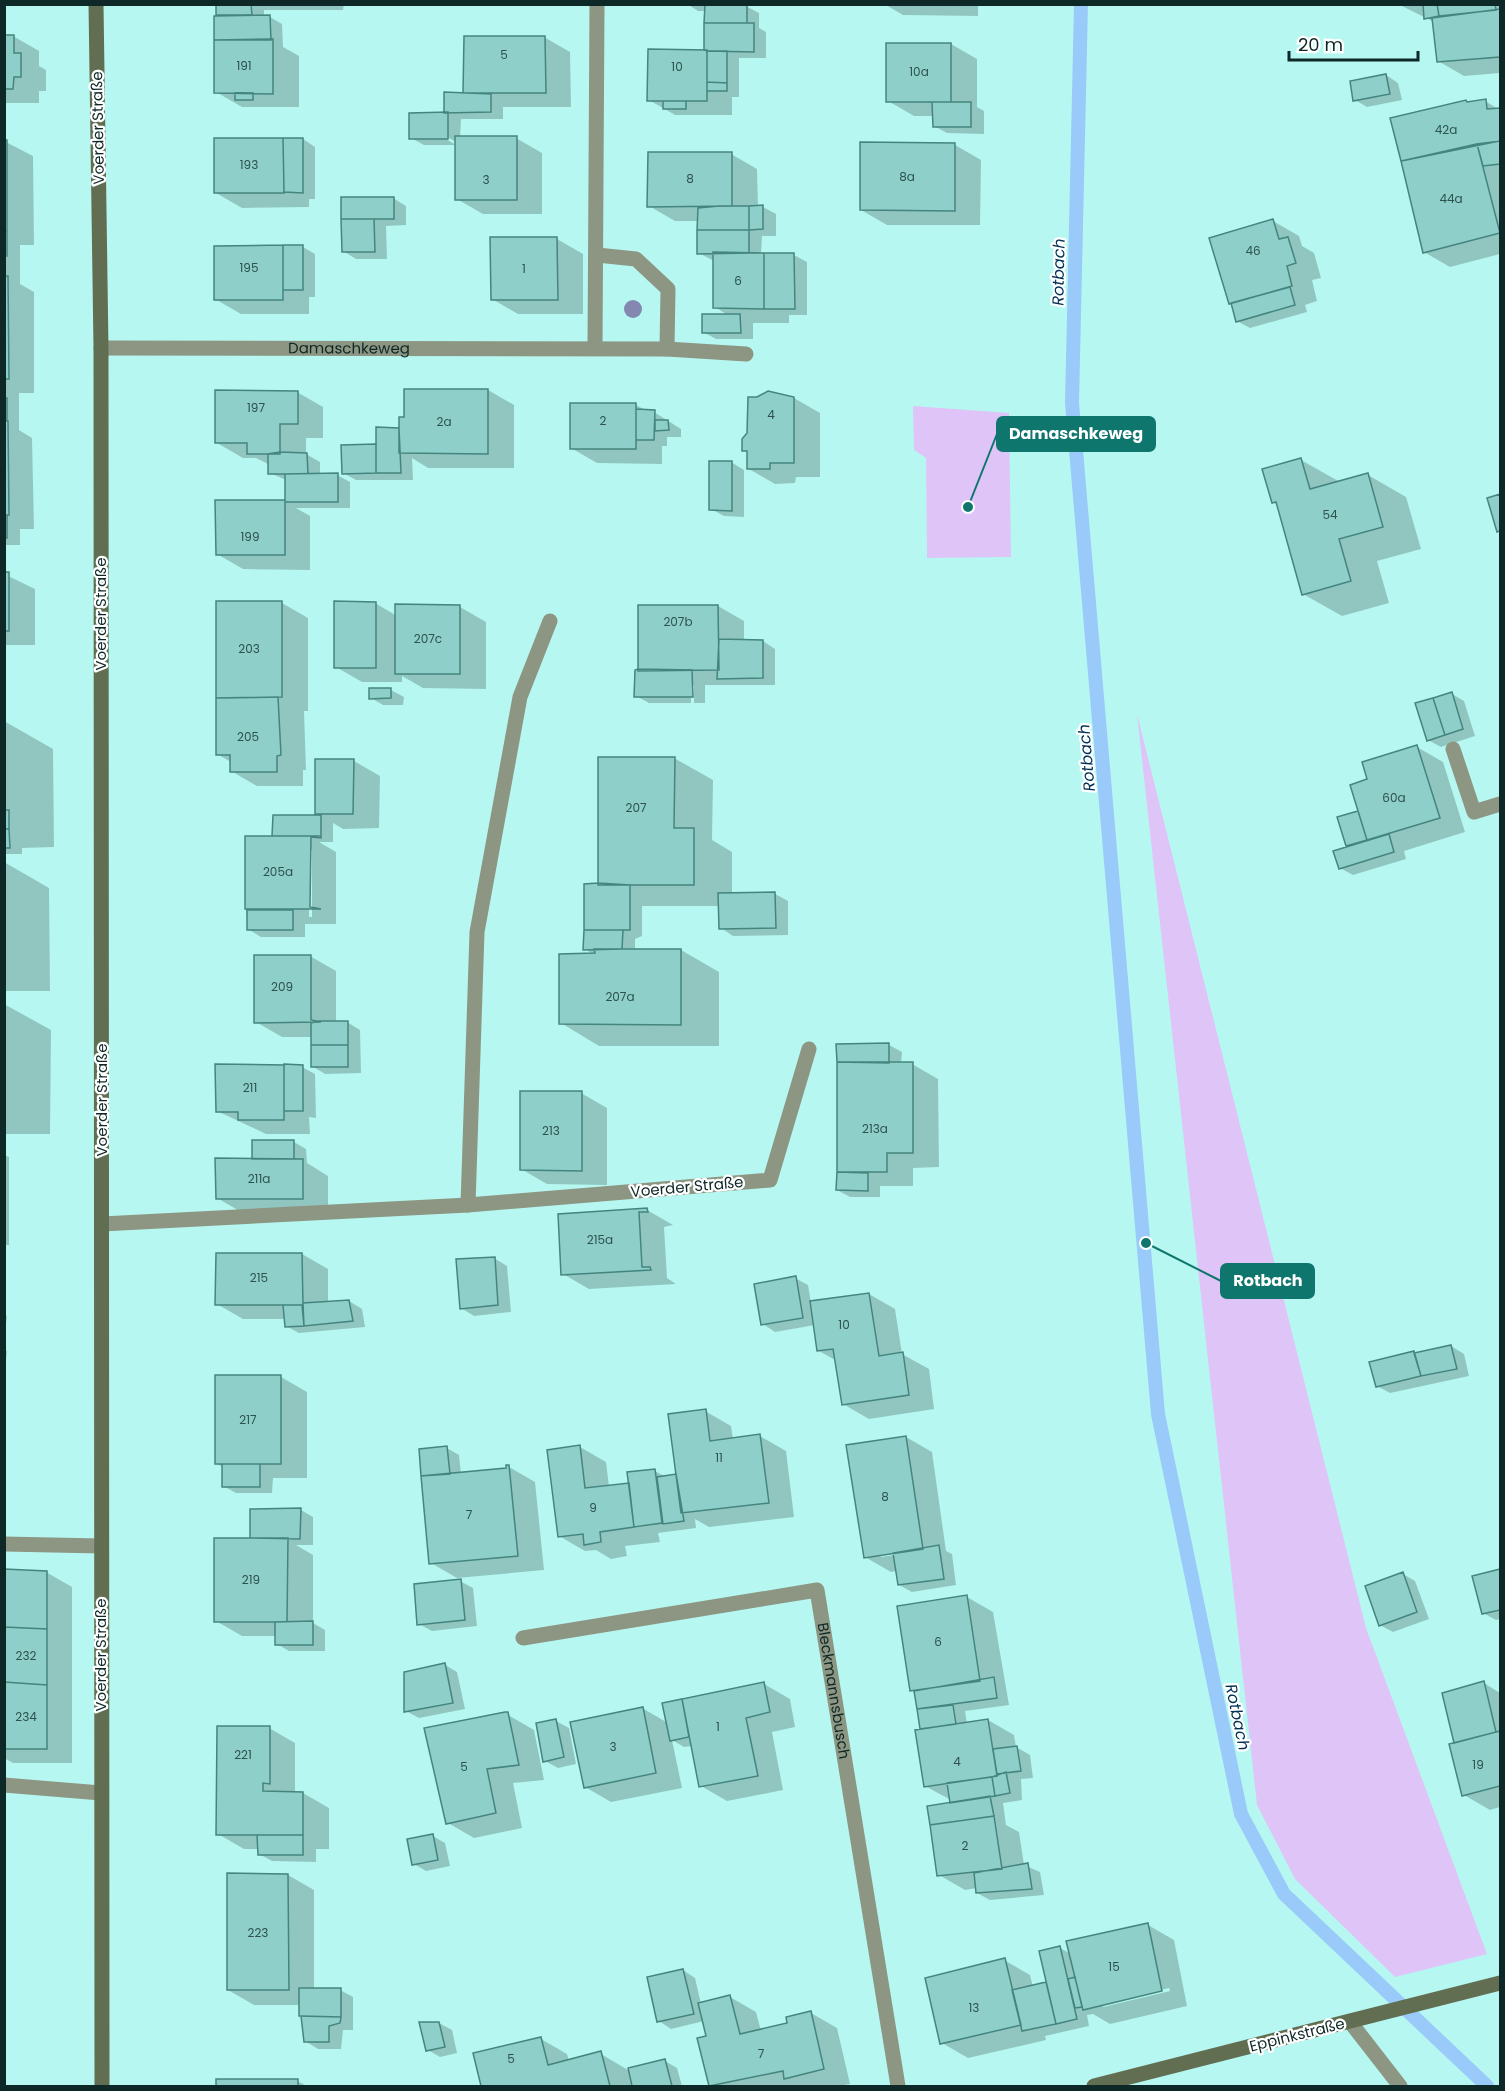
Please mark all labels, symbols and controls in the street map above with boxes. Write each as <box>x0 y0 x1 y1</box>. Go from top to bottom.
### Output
scale bar <box>1289 24 1418 62</box>
text: 20 m <box>1298 32 1343 57</box>
house number: 5 <box>500 46 508 63</box>
house number: 191 <box>236 57 252 74</box>
house number: 10 <box>671 58 683 75</box>
house number: 10a <box>909 63 929 80</box>
street label: Voerder Straße <box>86 71 109 185</box>
house number: 42a <box>1435 121 1457 138</box>
house number: 193 <box>240 156 258 173</box>
house number: 8a <box>899 168 915 185</box>
house number: 8 <box>686 170 694 187</box>
house number: 3 <box>482 171 490 188</box>
house number: 44a <box>1439 190 1463 207</box>
water label: Rotbach <box>1046 238 1071 306</box>
house number: 46 <box>1245 242 1261 259</box>
house number: 195 <box>240 259 258 276</box>
house number: 1 <box>522 260 526 277</box>
house number: 6 <box>734 272 742 289</box>
street label: Damaschkeweg <box>288 337 410 359</box>
house number: 197 <box>247 399 265 416</box>
house number: 4 <box>767 406 775 423</box>
house number: 2 <box>600 412 607 429</box>
house number: 2a <box>436 413 452 430</box>
callout: Damaschkeweg <box>997 417 1155 451</box>
text: Damaschkeweg <box>1009 422 1143 445</box>
house number: 54 <box>1322 506 1338 523</box>
house number: 199 <box>241 528 259 545</box>
street label: Voerder Straße <box>90 557 111 671</box>
house number: 207b <box>663 613 693 630</box>
house number: 207c <box>414 630 442 647</box>
house number: 203 <box>238 640 260 657</box>
water label: Rotbach <box>1072 723 1101 793</box>
house number: 205 <box>237 728 259 745</box>
house number: 60a <box>1382 789 1406 806</box>
house number: 207 <box>626 799 647 816</box>
house number: 205a <box>263 863 293 880</box>
house number: 209 <box>271 978 293 995</box>
house number: 207a <box>605 988 635 1005</box>
street label: Voerder Straße <box>91 1043 112 1157</box>
house number: 211 <box>243 1079 257 1096</box>
house number: 213a <box>862 1120 888 1137</box>
house number: 213 <box>542 1122 560 1139</box>
house number: 211a <box>248 1170 270 1187</box>
street label: Voerder Straße <box>630 1171 744 1202</box>
house number: 215a <box>587 1231 613 1248</box>
callout: Rotbach <box>1221 1264 1314 1298</box>
house number: 215 <box>250 1269 268 1286</box>
text: Rotbach <box>1233 1269 1303 1292</box>
house number: 10 <box>838 1316 850 1333</box>
house number: 217 <box>239 1411 257 1428</box>
house number: 11 <box>715 1449 723 1466</box>
house number: 8 <box>881 1488 889 1505</box>
house number: 9 <box>589 1499 597 1516</box>
house number: 7 <box>466 1506 473 1523</box>
house number: 219 <box>242 1571 260 1588</box>
street label: Voerder Straße <box>90 1598 111 1712</box>
street label: Bleckmannsbusch <box>812 1621 855 1760</box>
house number: 6 <box>934 1633 942 1650</box>
house number: 232 <box>16 1647 37 1664</box>
water label: Rotbach <box>1219 1682 1256 1752</box>
house number: 234 <box>15 1708 37 1725</box>
house number: 1 <box>716 1718 720 1735</box>
house number: 3 <box>609 1738 617 1755</box>
house number: 221 <box>234 1746 252 1763</box>
house number: 4 <box>953 1753 961 1770</box>
house number: 19 <box>1472 1756 1484 1773</box>
house number: 5 <box>460 1758 468 1775</box>
house number: 2 <box>962 1837 969 1854</box>
house number: 223 <box>248 1924 268 1941</box>
house number: 15 <box>1108 1958 1120 1975</box>
house number: 13 <box>969 1999 979 2016</box>
street label: Eppinkstraße <box>1247 2013 1347 2057</box>
house number: 7 <box>758 2045 765 2062</box>
house number: 5 <box>507 2050 515 2067</box>

